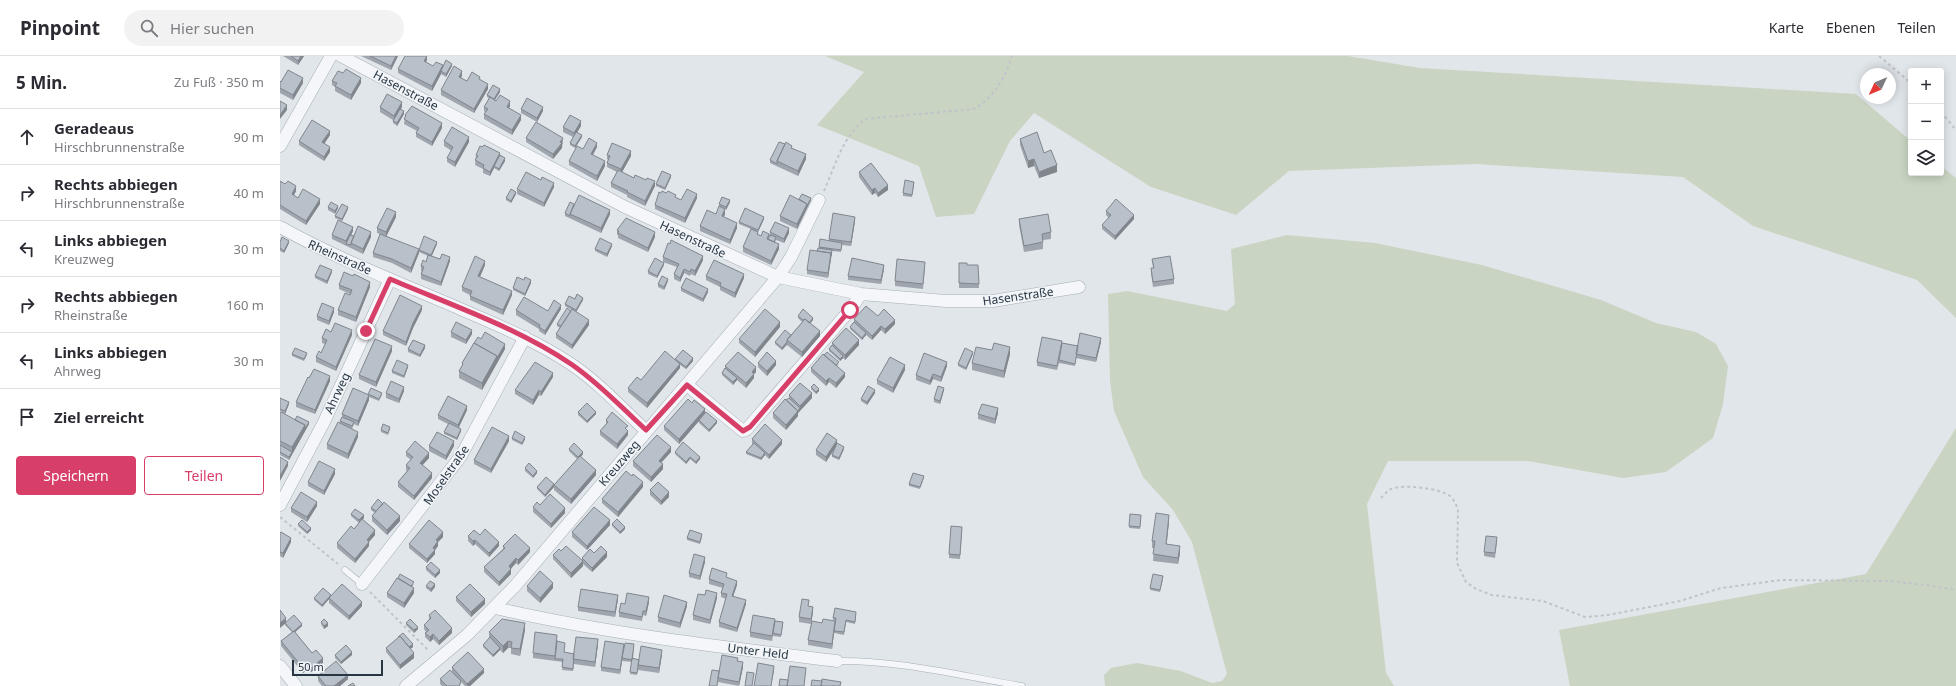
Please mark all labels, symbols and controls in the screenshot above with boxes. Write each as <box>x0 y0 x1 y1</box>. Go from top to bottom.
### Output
search box <box>124 10 404 46</box>
text: Pinpoint <box>20 15 100 41</box>
icon: search <box>138 17 160 39</box>
text: Hier suchen <box>170 18 254 38</box>
text: Karte <box>1769 18 1804 37</box>
text: Ebenen <box>1826 18 1876 37</box>
text: Teilen <box>1898 18 1936 37</box>
street label: Hasenstraße <box>370 66 442 114</box>
north arrow <box>1860 68 1896 104</box>
map controls <box>1908 68 1944 176</box>
button: + <box>1908 68 1944 104</box>
text: 5 Min. <box>16 71 67 94</box>
text: Zu Fuß · 350 m <box>174 73 264 91</box>
button: − <box>1908 104 1944 140</box>
text: Geradeaus <box>54 118 134 138</box>
icon: ahead <box>16 126 38 148</box>
text: 90 m <box>234 128 264 146</box>
text: Hirschbrunnenstraße <box>54 138 185 156</box>
button: layers <box>1908 140 1944 176</box>
text: Rechts abbiegen <box>54 174 178 194</box>
icon: right <box>16 182 38 204</box>
text: 40 m <box>234 184 264 202</box>
text: Hirschbrunnenstraße <box>54 194 185 212</box>
street label: Hasenstraße <box>657 216 729 262</box>
text: Links abbiegen <box>54 230 167 250</box>
street label: Rheinstraße <box>305 235 375 279</box>
icon: left <box>16 238 38 260</box>
text: 30 m <box>234 240 264 258</box>
text: Kreuzweg <box>54 250 114 268</box>
street label: Hasenstraße <box>981 283 1055 309</box>
text: Rechts abbiegen <box>54 286 178 306</box>
icon: right <box>16 294 38 316</box>
text: 160 m <box>226 296 264 314</box>
route start <box>841 301 859 319</box>
text: Rheinstraße <box>54 306 128 324</box>
route end <box>357 322 375 340</box>
text: Links abbiegen <box>54 342 167 362</box>
icon: left <box>16 350 38 372</box>
text: 30 m <box>234 352 264 370</box>
text: Ahrweg <box>54 362 101 380</box>
street label: Ahrweg <box>320 370 354 416</box>
icon: arrive <box>16 406 38 428</box>
text: Ziel erreicht <box>54 407 144 427</box>
street label: Kreuzweg <box>595 436 643 490</box>
street label: Moselstraße <box>419 441 473 508</box>
button: Speichern <box>16 456 136 495</box>
button: Teilen <box>144 456 264 495</box>
street label: Unter Held <box>726 639 790 663</box>
scale bar <box>292 658 383 677</box>
text: 50 m <box>298 659 324 674</box>

